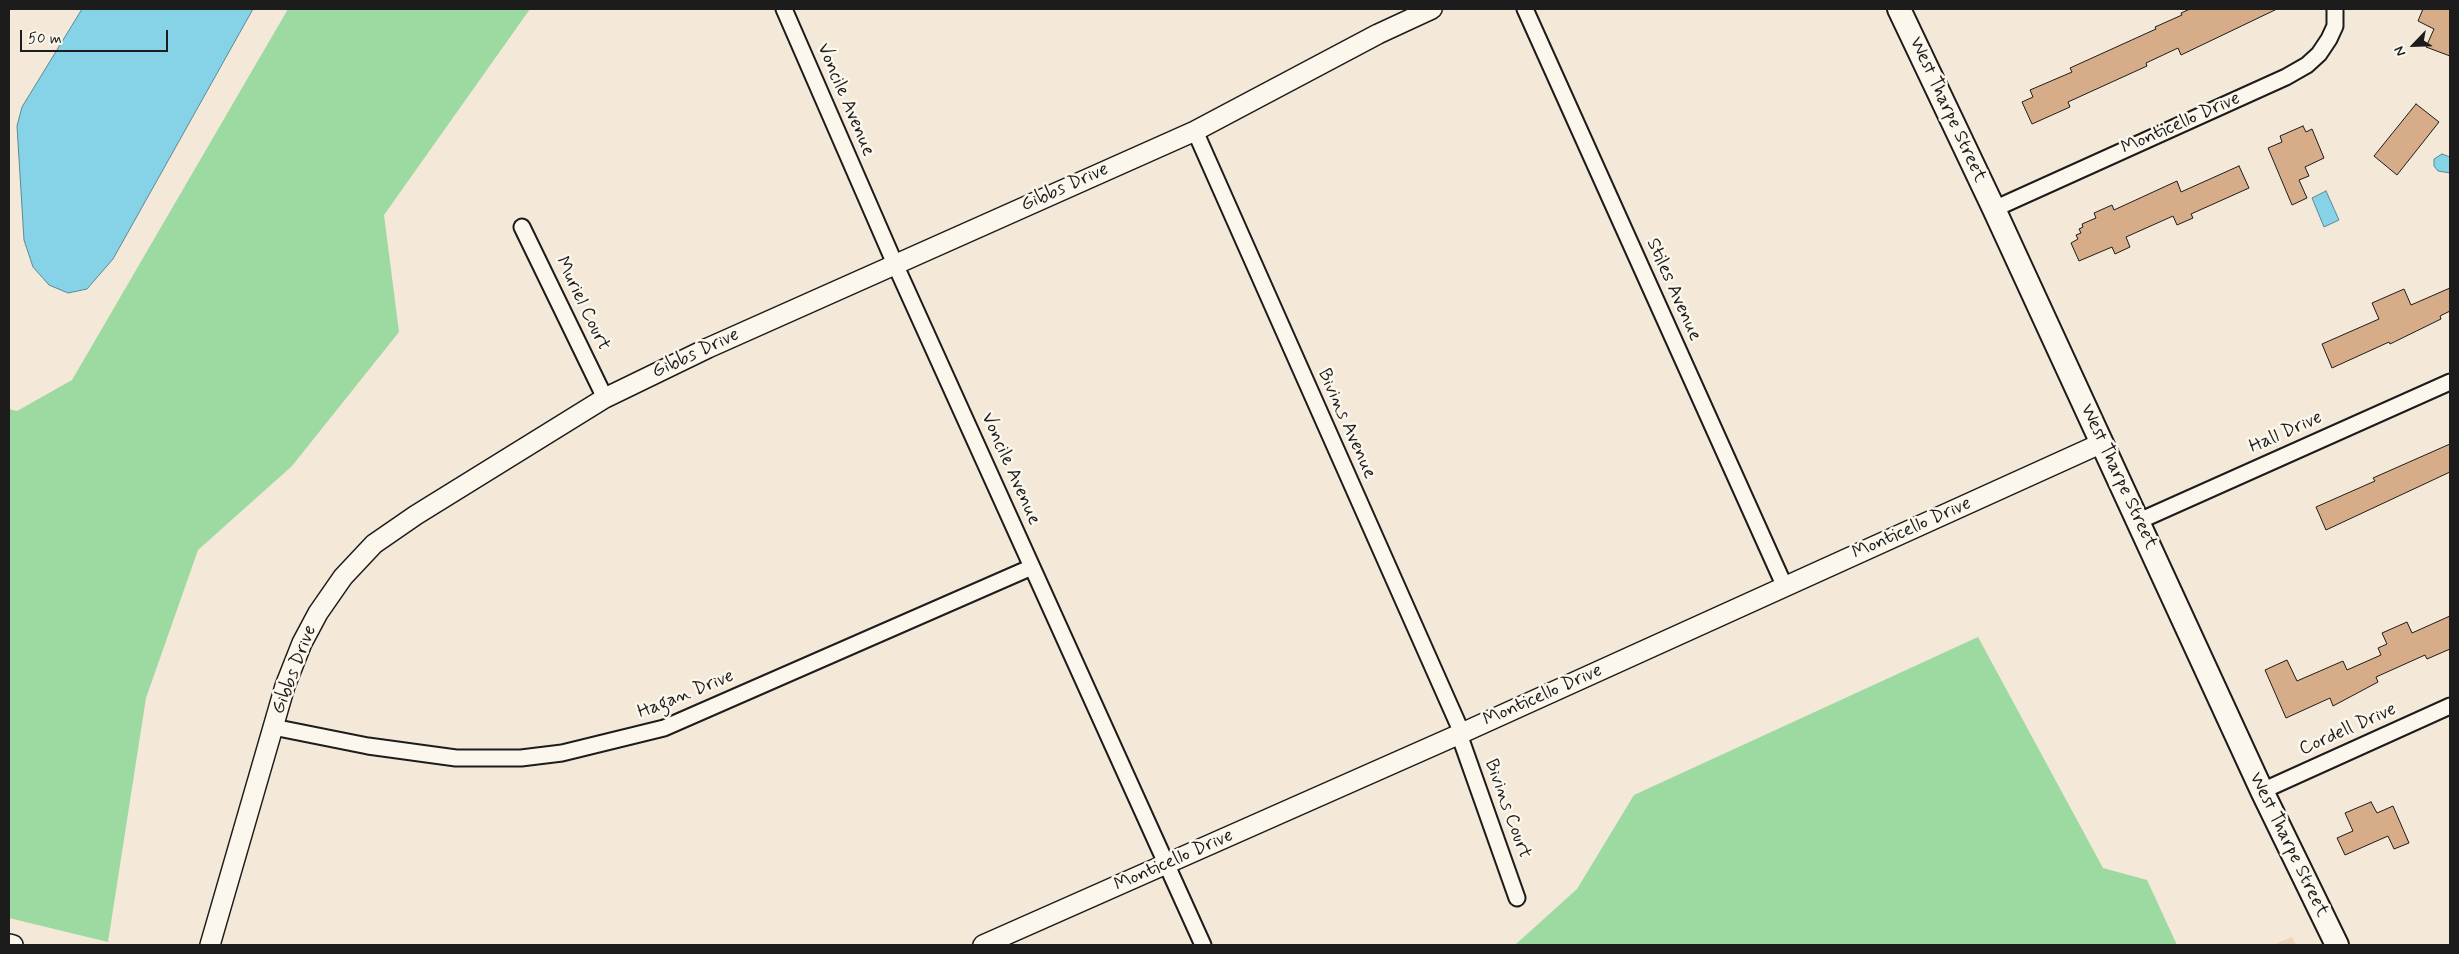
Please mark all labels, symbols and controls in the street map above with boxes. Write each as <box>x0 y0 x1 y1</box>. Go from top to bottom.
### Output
scale bar <box>22 20 170 52</box>
north arrow <box>2389 20 2439 70</box>
text: 50 m <box>28 29 62 49</box>
street label: West Tharpe Street <box>1903 34 1991 186</box>
street label: Voncile Avenue <box>811 40 879 160</box>
text: N <box>2390 43 2410 59</box>
street label: Monticello Drive <box>2118 88 2244 160</box>
street label: Gibbs Drive <box>1018 159 1112 217</box>
street label: Stiles Avenue <box>1640 235 1706 345</box>
street label: Muriel Court <box>549 253 615 355</box>
street label: Gibbs Drive <box>649 324 743 384</box>
street label: Bivins Avenue <box>1312 366 1380 482</box>
street label: West Tharpe Street <box>2074 401 2162 553</box>
street label: Hall Drive <box>2246 407 2326 459</box>
street label: Voncile Avenue <box>975 409 1045 529</box>
street label: Monticello Drive <box>1849 493 1975 565</box>
street label: Gibbs Drive <box>268 622 322 718</box>
street label: Monticello Drive <box>1480 660 1606 732</box>
street label: Hagan Drive <box>634 665 738 725</box>
street label: Cordell Drive <box>2296 698 2400 762</box>
street label: Bivins Court <box>1478 756 1536 862</box>
street label: West Tharpe Street <box>2243 769 2333 921</box>
street label: Monticello Drive <box>1111 825 1237 897</box>

